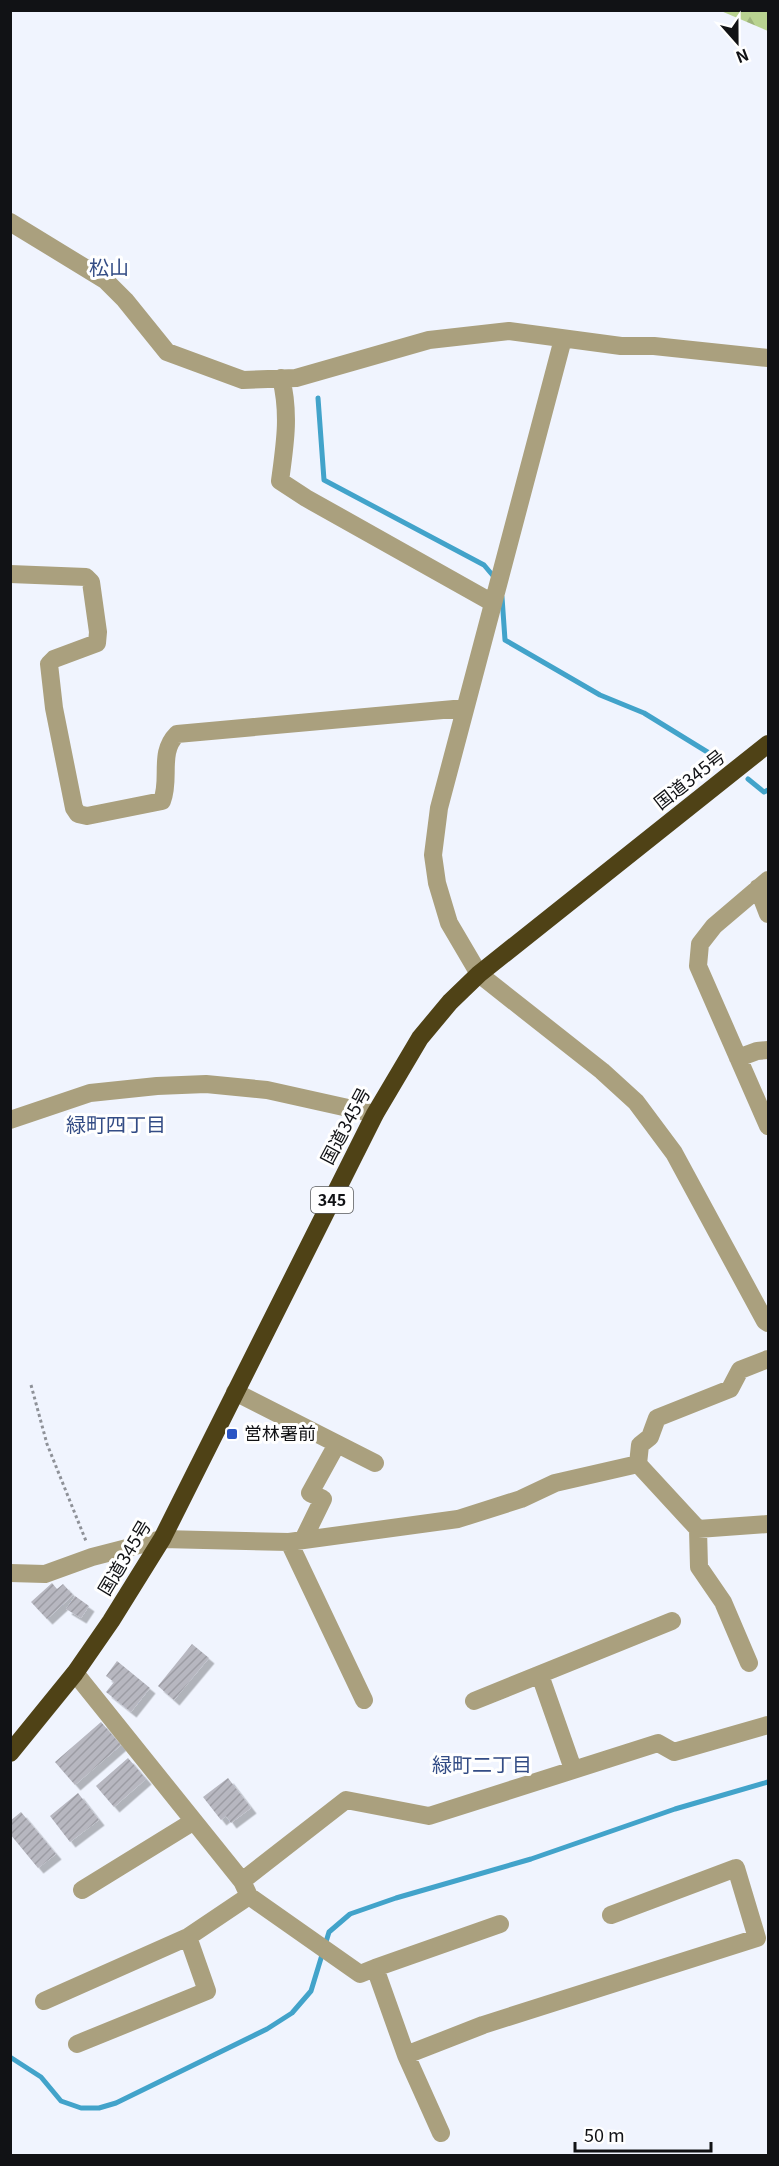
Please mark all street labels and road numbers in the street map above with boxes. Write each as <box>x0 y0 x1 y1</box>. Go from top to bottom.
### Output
street label: 国道345号 <box>648 742 730 815</box>
street label: 国道345号 <box>313 1082 375 1168</box>
road number: 345 <box>311 1187 353 1213</box>
street label: 国道345号 <box>91 1514 156 1600</box>

